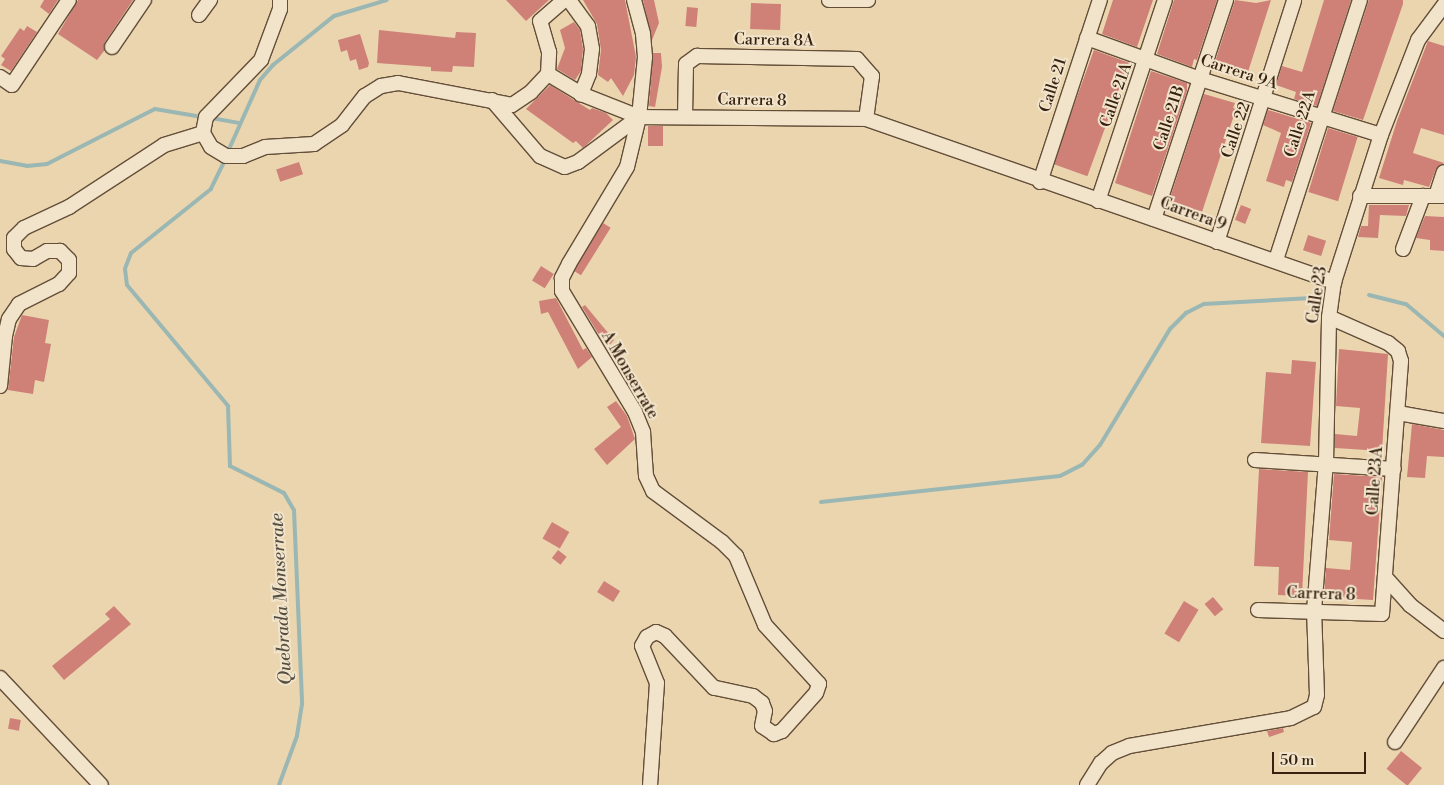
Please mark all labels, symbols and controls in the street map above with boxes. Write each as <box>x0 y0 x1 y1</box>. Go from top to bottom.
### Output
street label: Carrera 8A <box>734 30 814 50</box>
street label: Carrera 9A <box>1198 50 1280 94</box>
street label: Calle 21 <box>1035 55 1071 115</box>
street label: Calle 21A <box>1096 60 1136 130</box>
street label: Calle 21B <box>1149 83 1189 153</box>
street label: Calle 22A <box>1280 88 1320 160</box>
street label: Carrera 8 <box>717 90 787 110</box>
street label: Calle 22 <box>1217 99 1255 161</box>
street label: Carrera 9 <box>1157 193 1229 235</box>
street label: Calle 23 <box>1303 265 1331 325</box>
street label: A Monserrate <box>597 328 663 422</box>
street label: Calle 23A <box>1363 446 1387 516</box>
water label: Quebrada Monserrate <box>267 512 297 686</box>
street label: Carrera 8 <box>1286 583 1356 605</box>
scale bar <box>1274 742 1368 774</box>
text: 50 m <box>1280 751 1314 770</box>

